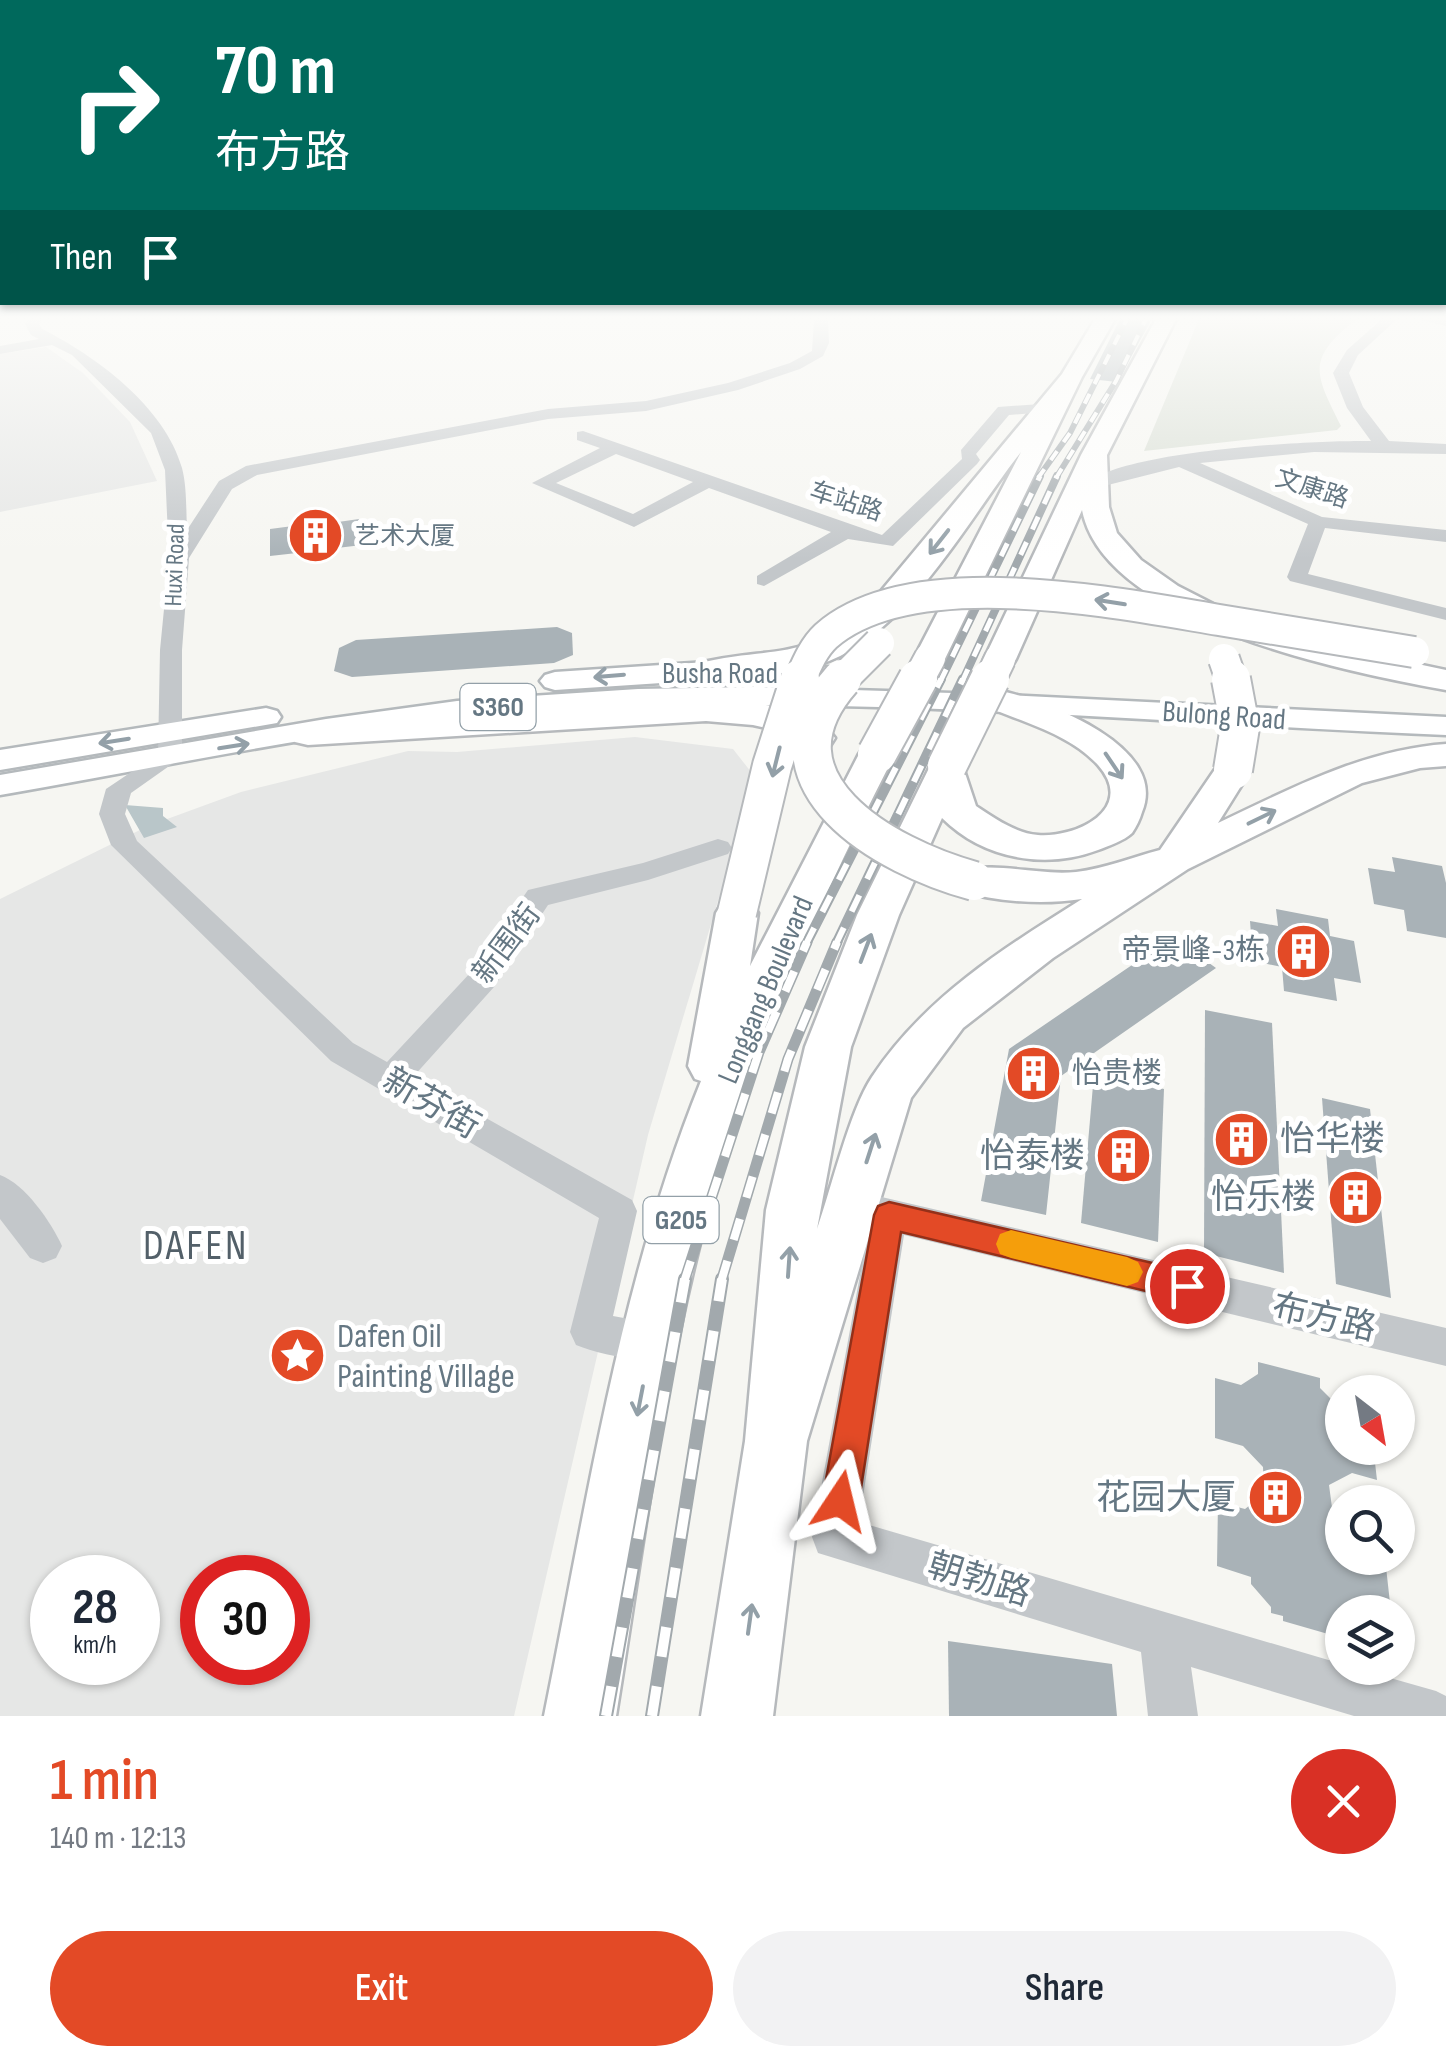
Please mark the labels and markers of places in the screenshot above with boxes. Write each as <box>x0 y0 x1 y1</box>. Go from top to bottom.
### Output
building icon: 艺术大厦 <box>286 506 346 566</box>
place label: 艺术大厦 <box>355 521 455 552</box>
building icon: 帝景峰-3栋 <box>1274 921 1334 981</box>
place label: 帝景峰-3栋 <box>1121 933 1265 969</box>
building icon: 怡贵楼 <box>1003 1044 1063 1104</box>
place label: 怡贵楼 <box>1072 1056 1162 1092</box>
building icon: 怡华楼 <box>1211 1109 1271 1169</box>
place label: 怡华楼 <box>1280 1118 1385 1161</box>
building icon: 怡泰楼 <box>1094 1126 1154 1186</box>
place label: 怡泰楼 <box>980 1135 1085 1178</box>
building icon: 怡乐楼 <box>1325 1167 1385 1227</box>
place label: 怡乐楼 <box>1211 1176 1316 1219</box>
pin <box>1145 1244 1230 1329</box>
place label: Dafen Oil Painting Village <box>337 1315 515 1398</box>
place icon: Dafen Oil Painting Village <box>268 1326 328 1386</box>
building icon: 花园大厦 <box>1245 1468 1305 1528</box>
place label: 花园大厦 <box>1096 1477 1236 1520</box>

